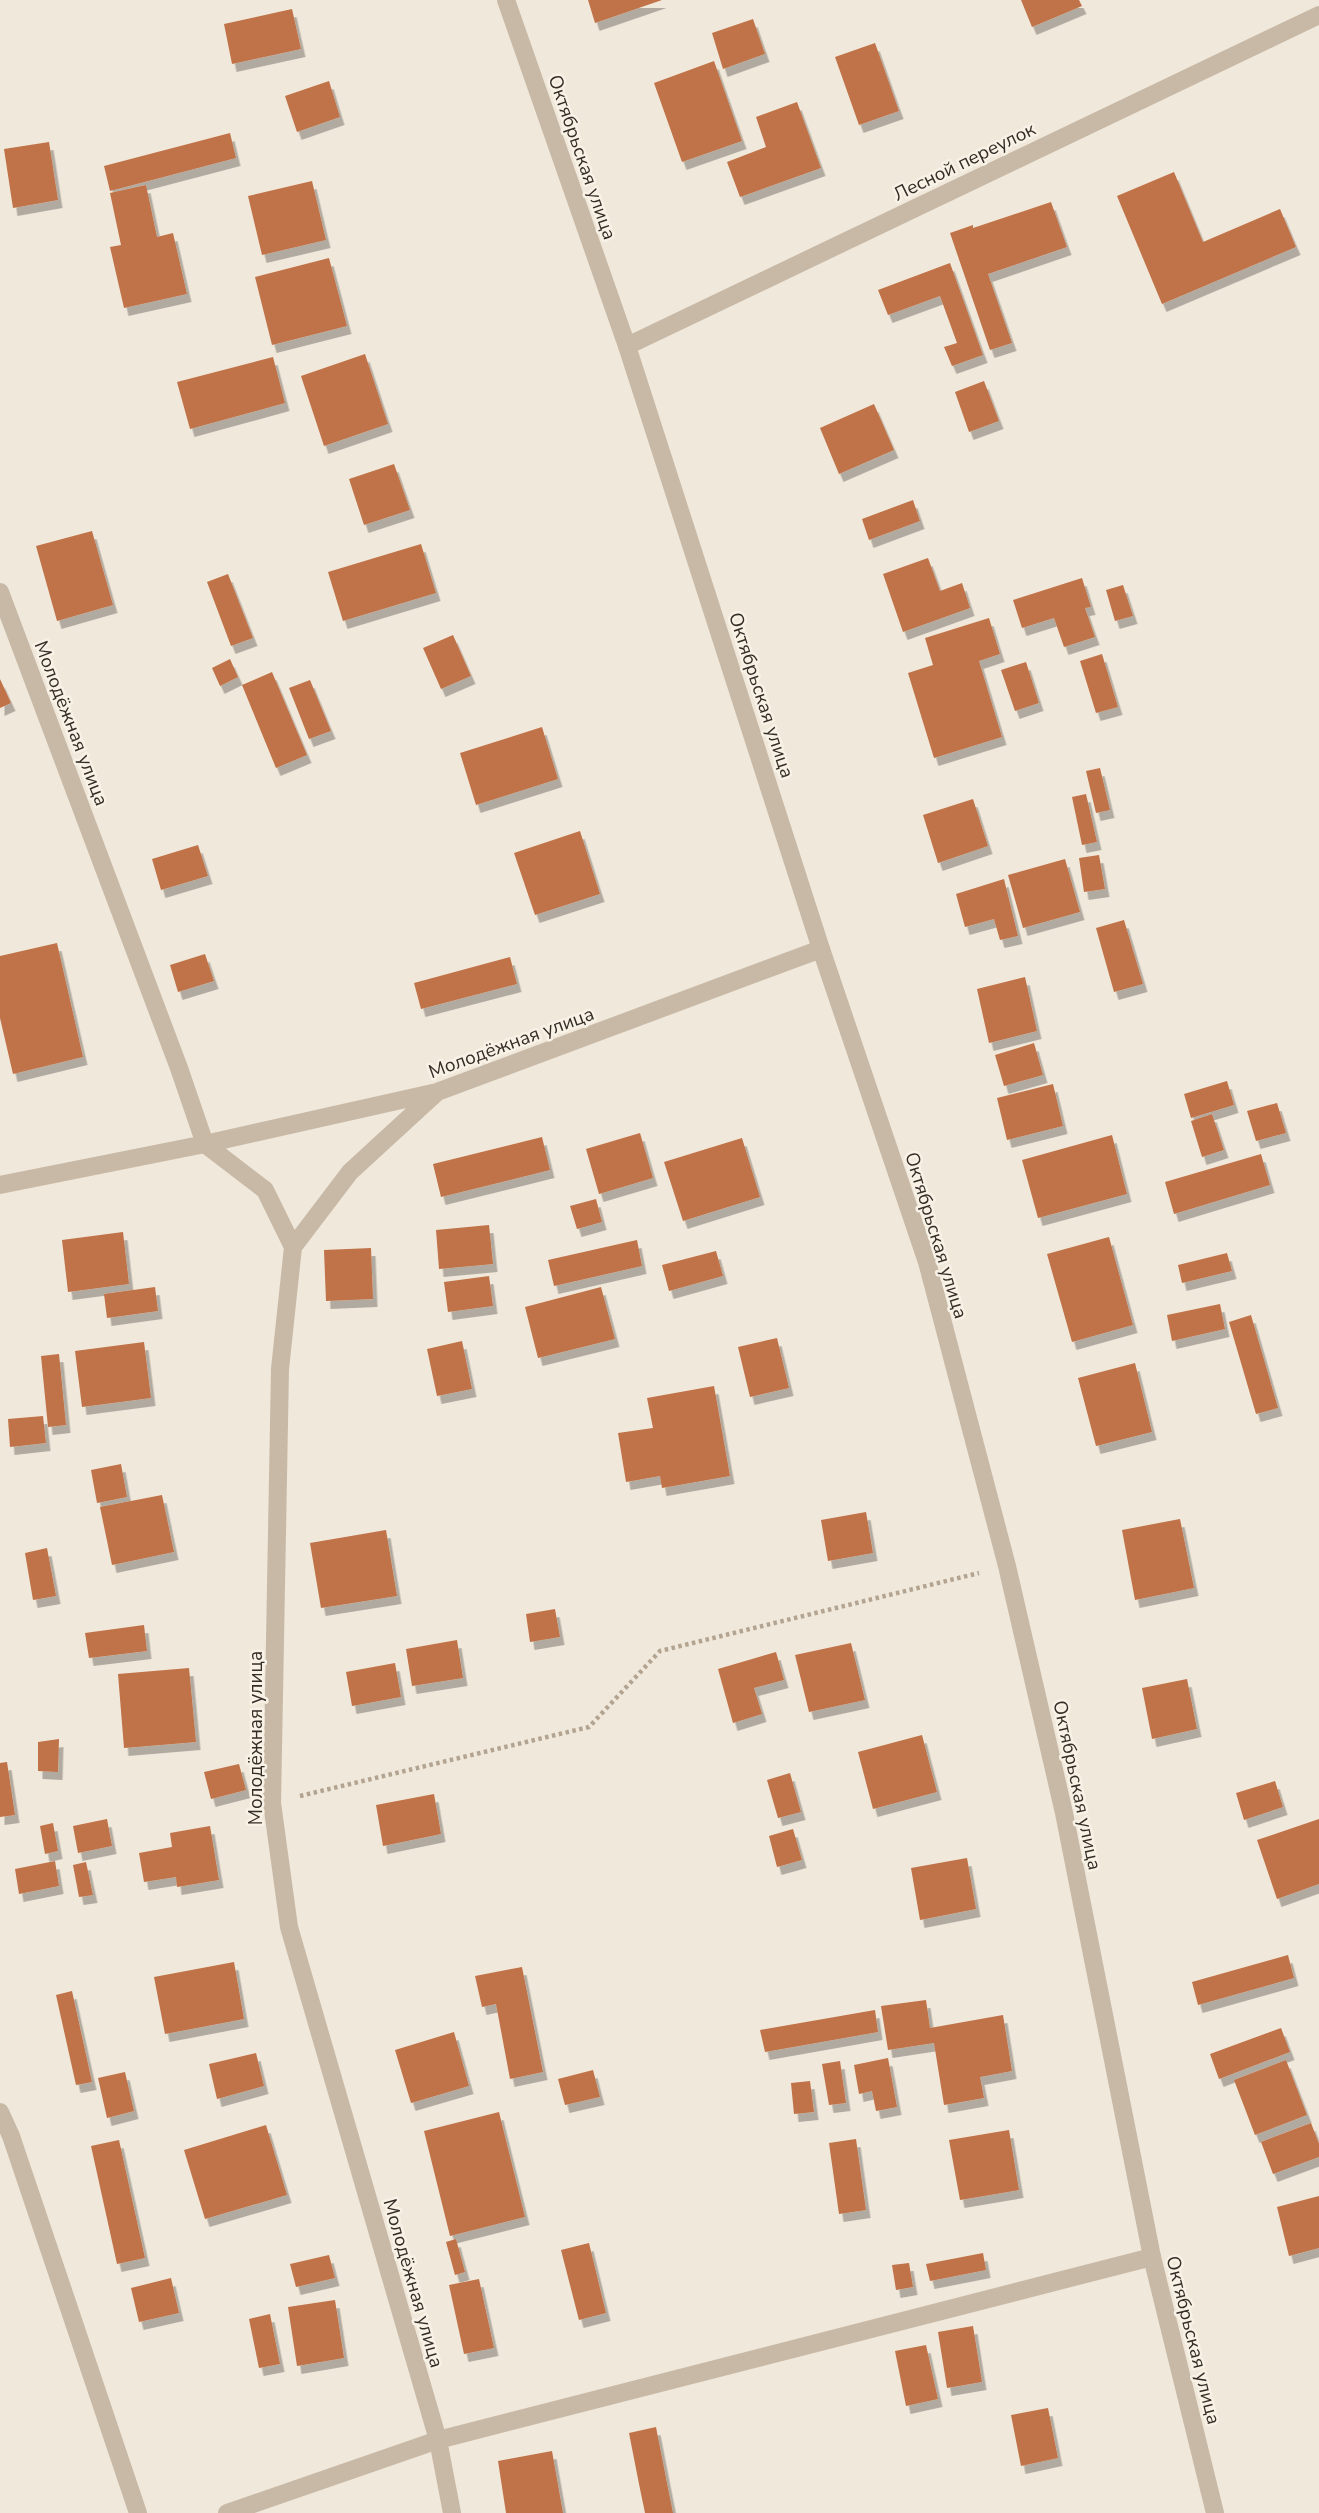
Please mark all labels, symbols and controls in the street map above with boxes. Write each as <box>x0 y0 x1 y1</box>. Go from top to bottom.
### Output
street label: Октябрьская улица <box>542 71 622 243</box>
street label: Лесной переулок <box>889 116 1040 208</box>
street label: Октябрьская улица <box>722 609 800 782</box>
street label: Молодёжная улица <box>28 637 114 809</box>
street label: Молодёжная улица <box>425 1001 598 1085</box>
street label: Октябрьская улица <box>898 1149 974 1322</box>
street label: Молодёжная улица <box>243 1651 269 1825</box>
street label: Октябрьская улица <box>1046 1698 1108 1872</box>
street label: Молодёжная улица <box>376 2196 450 2371</box>
street label: Октябрьская улица <box>1160 2253 1227 2427</box>

